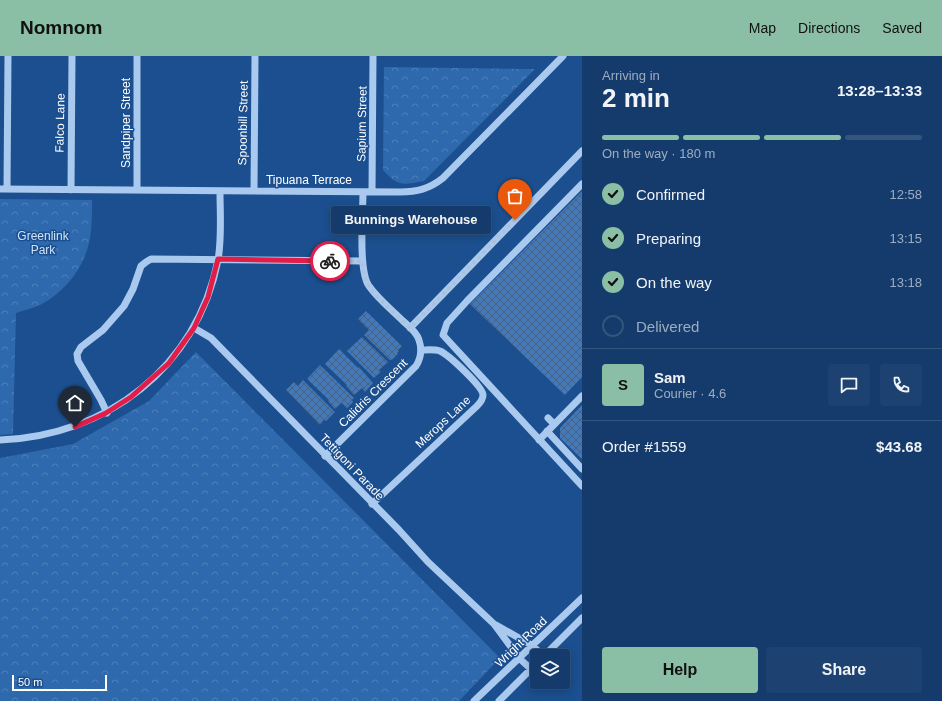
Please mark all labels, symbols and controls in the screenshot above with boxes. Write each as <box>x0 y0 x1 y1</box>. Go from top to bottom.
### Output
text: Nomnom <box>20 17 102 38</box>
text: Map <box>749 20 776 36</box>
text: Directions <box>798 20 860 36</box>
text: Saved <box>882 20 922 36</box>
text: Arriving in <box>602 68 660 83</box>
street label: Sandpiper Street <box>119 77 133 168</box>
street label: Spoonbill Street <box>235 80 251 165</box>
text: 13:28–13:33 <box>837 82 922 99</box>
text: 2 min <box>602 83 670 113</box>
street label: Sapium Street <box>354 85 370 162</box>
street label: Falco Lane <box>52 93 68 153</box>
text: On the way · 180 m <box>602 146 715 161</box>
street label: Tipuana Terrace <box>266 173 352 187</box>
pin <box>498 179 532 220</box>
icon: check <box>602 183 624 205</box>
icon: bag <box>504 185 526 207</box>
text: Confirmed <box>636 186 705 203</box>
text: 12:58 <box>889 187 922 202</box>
callout: Bunnings Warehouse <box>331 206 491 234</box>
text: Bunnings Warehouse <box>344 212 478 227</box>
icon: check <box>602 227 624 249</box>
park label: Greenlink Park <box>17 229 70 257</box>
text: Preparing <box>636 230 701 247</box>
text: 13:15 <box>889 231 922 246</box>
courier <box>310 241 350 281</box>
icon: bike <box>319 250 341 272</box>
icon: check <box>602 271 624 293</box>
text: On the way <box>636 274 712 291</box>
text: 13:18 <box>889 275 922 290</box>
text: Delivered <box>636 318 699 335</box>
street label: Calidris Crescent <box>336 355 411 430</box>
button: chat <box>828 364 870 406</box>
button: phone <box>880 364 922 406</box>
text: Sam <box>654 369 686 386</box>
text: S <box>618 376 628 393</box>
pin <box>58 386 92 427</box>
text: Courier · 4.6 <box>654 386 726 401</box>
icon: home <box>64 392 86 414</box>
street label: Merops Lane <box>413 393 474 451</box>
street label: Tettigoni Parade <box>317 431 387 503</box>
text: Order #1559 <box>602 438 686 455</box>
text: $43.68 <box>876 438 922 455</box>
street label: Wright Road <box>492 614 550 670</box>
button: Help <box>602 647 758 693</box>
button: Share <box>766 647 922 693</box>
map controls <box>530 649 570 689</box>
button: layers <box>530 649 570 689</box>
scale bar <box>12 673 107 692</box>
text: 50 m <box>18 676 42 688</box>

